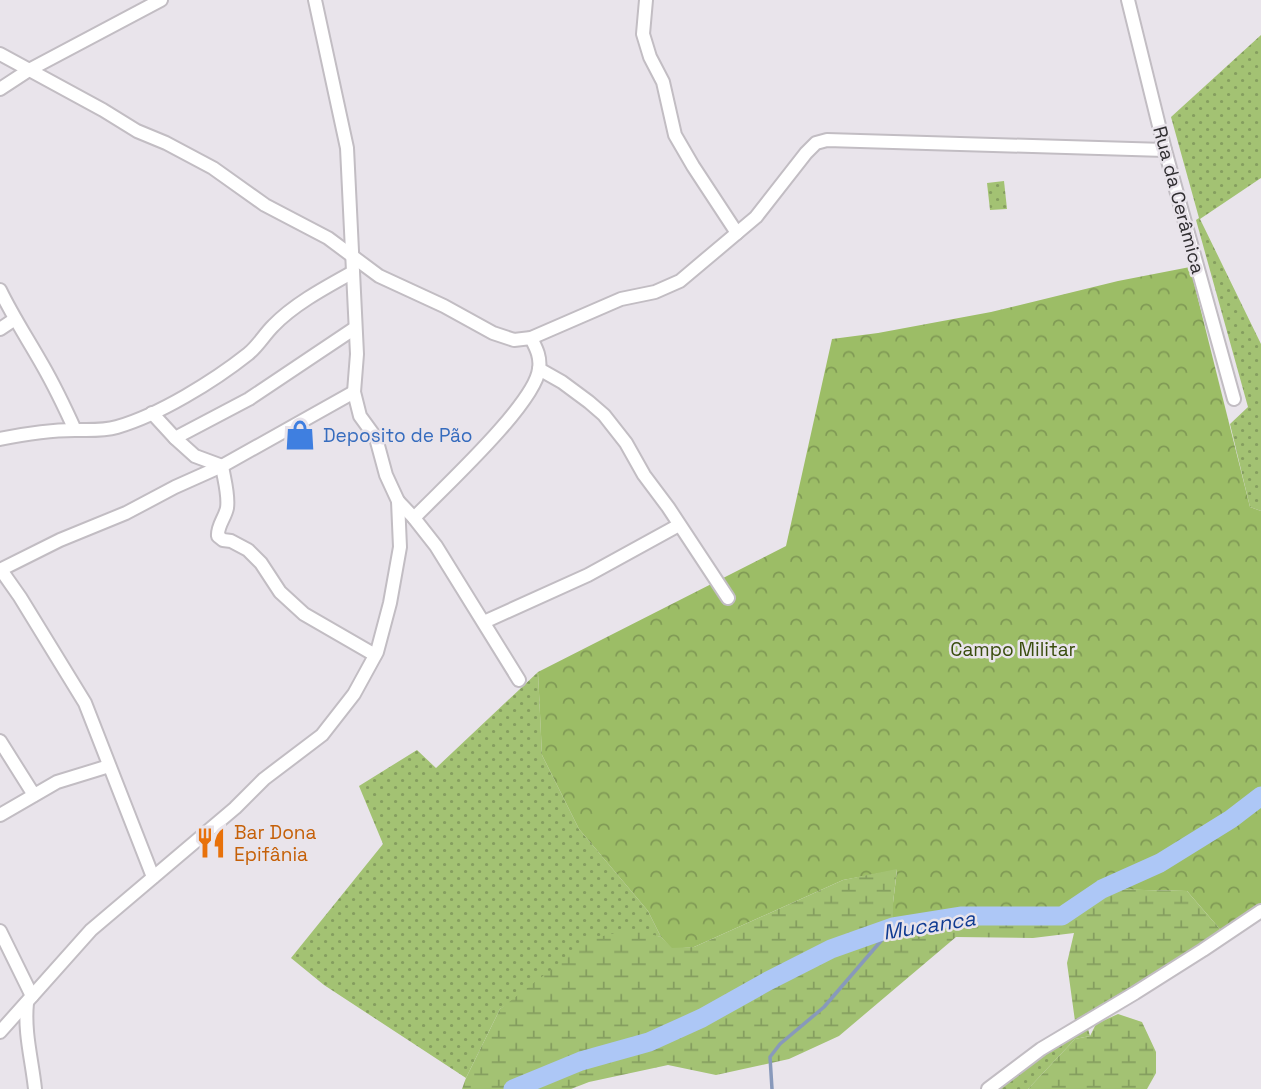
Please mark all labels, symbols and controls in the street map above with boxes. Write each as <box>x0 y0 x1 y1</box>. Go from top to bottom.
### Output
street label: Rua da Cerâmica <box>1147 123 1211 277</box>
shop icon: Deposito de Pão <box>283 418 317 452</box>
place label: Deposito de Pão <box>323 423 473 448</box>
park label: Campo Militar <box>950 637 1076 662</box>
place label: Bar Dona Epifânia <box>234 820 317 867</box>
restaurant icon: Bar Dona Epifânia <box>194 826 228 860</box>
water label: Mucanca <box>881 904 978 946</box>

